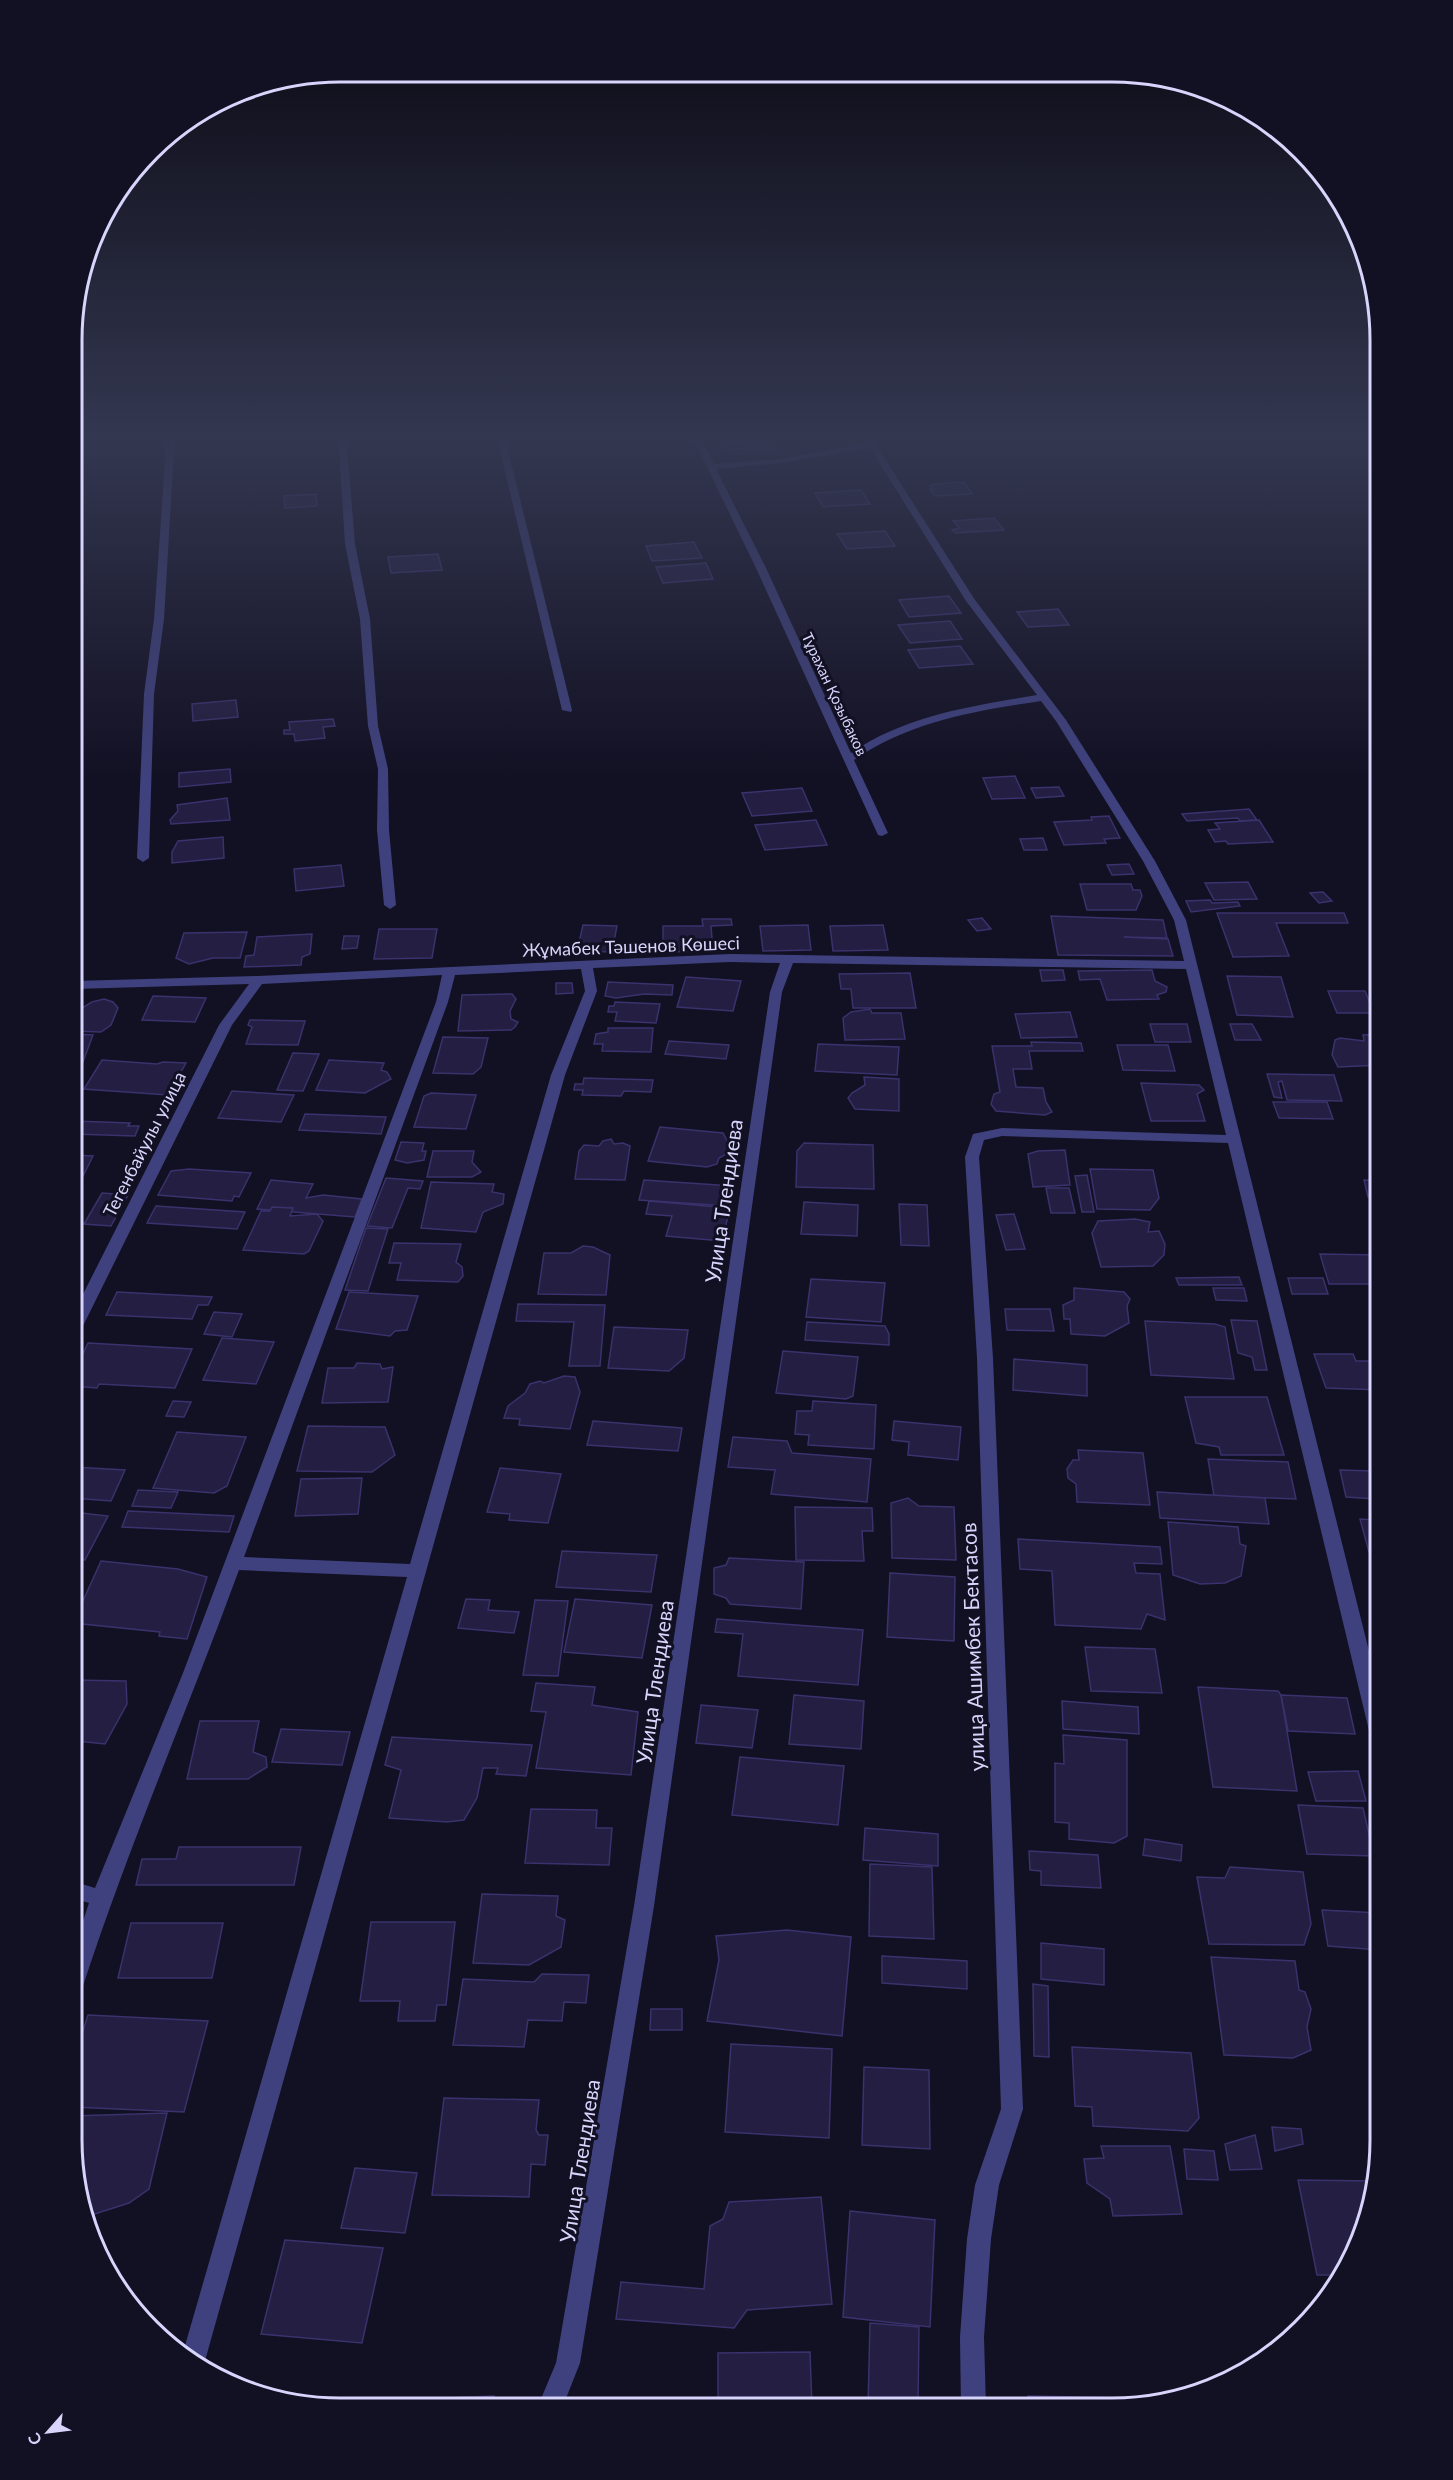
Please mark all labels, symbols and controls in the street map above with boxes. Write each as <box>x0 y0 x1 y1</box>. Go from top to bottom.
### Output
street label: Тұрахан Қозыбаков <box>799 629 871 759</box>
street label: Жұмабек Тәшенов Көшесі <box>522 931 740 961</box>
street label: Тегенбайулы улица <box>98 1068 190 1220</box>
street label: Улица Тлендиева <box>699 1117 747 1285</box>
street label: улица Ашимбек Бектасов <box>955 1522 989 1772</box>
street label: Улица Тлендиева <box>630 1598 678 1766</box>
street label: Улица Тлендиева <box>554 2077 604 2245</box>
north arrow <box>18 2402 78 2462</box>
text: С <box>23 2430 45 2448</box>

